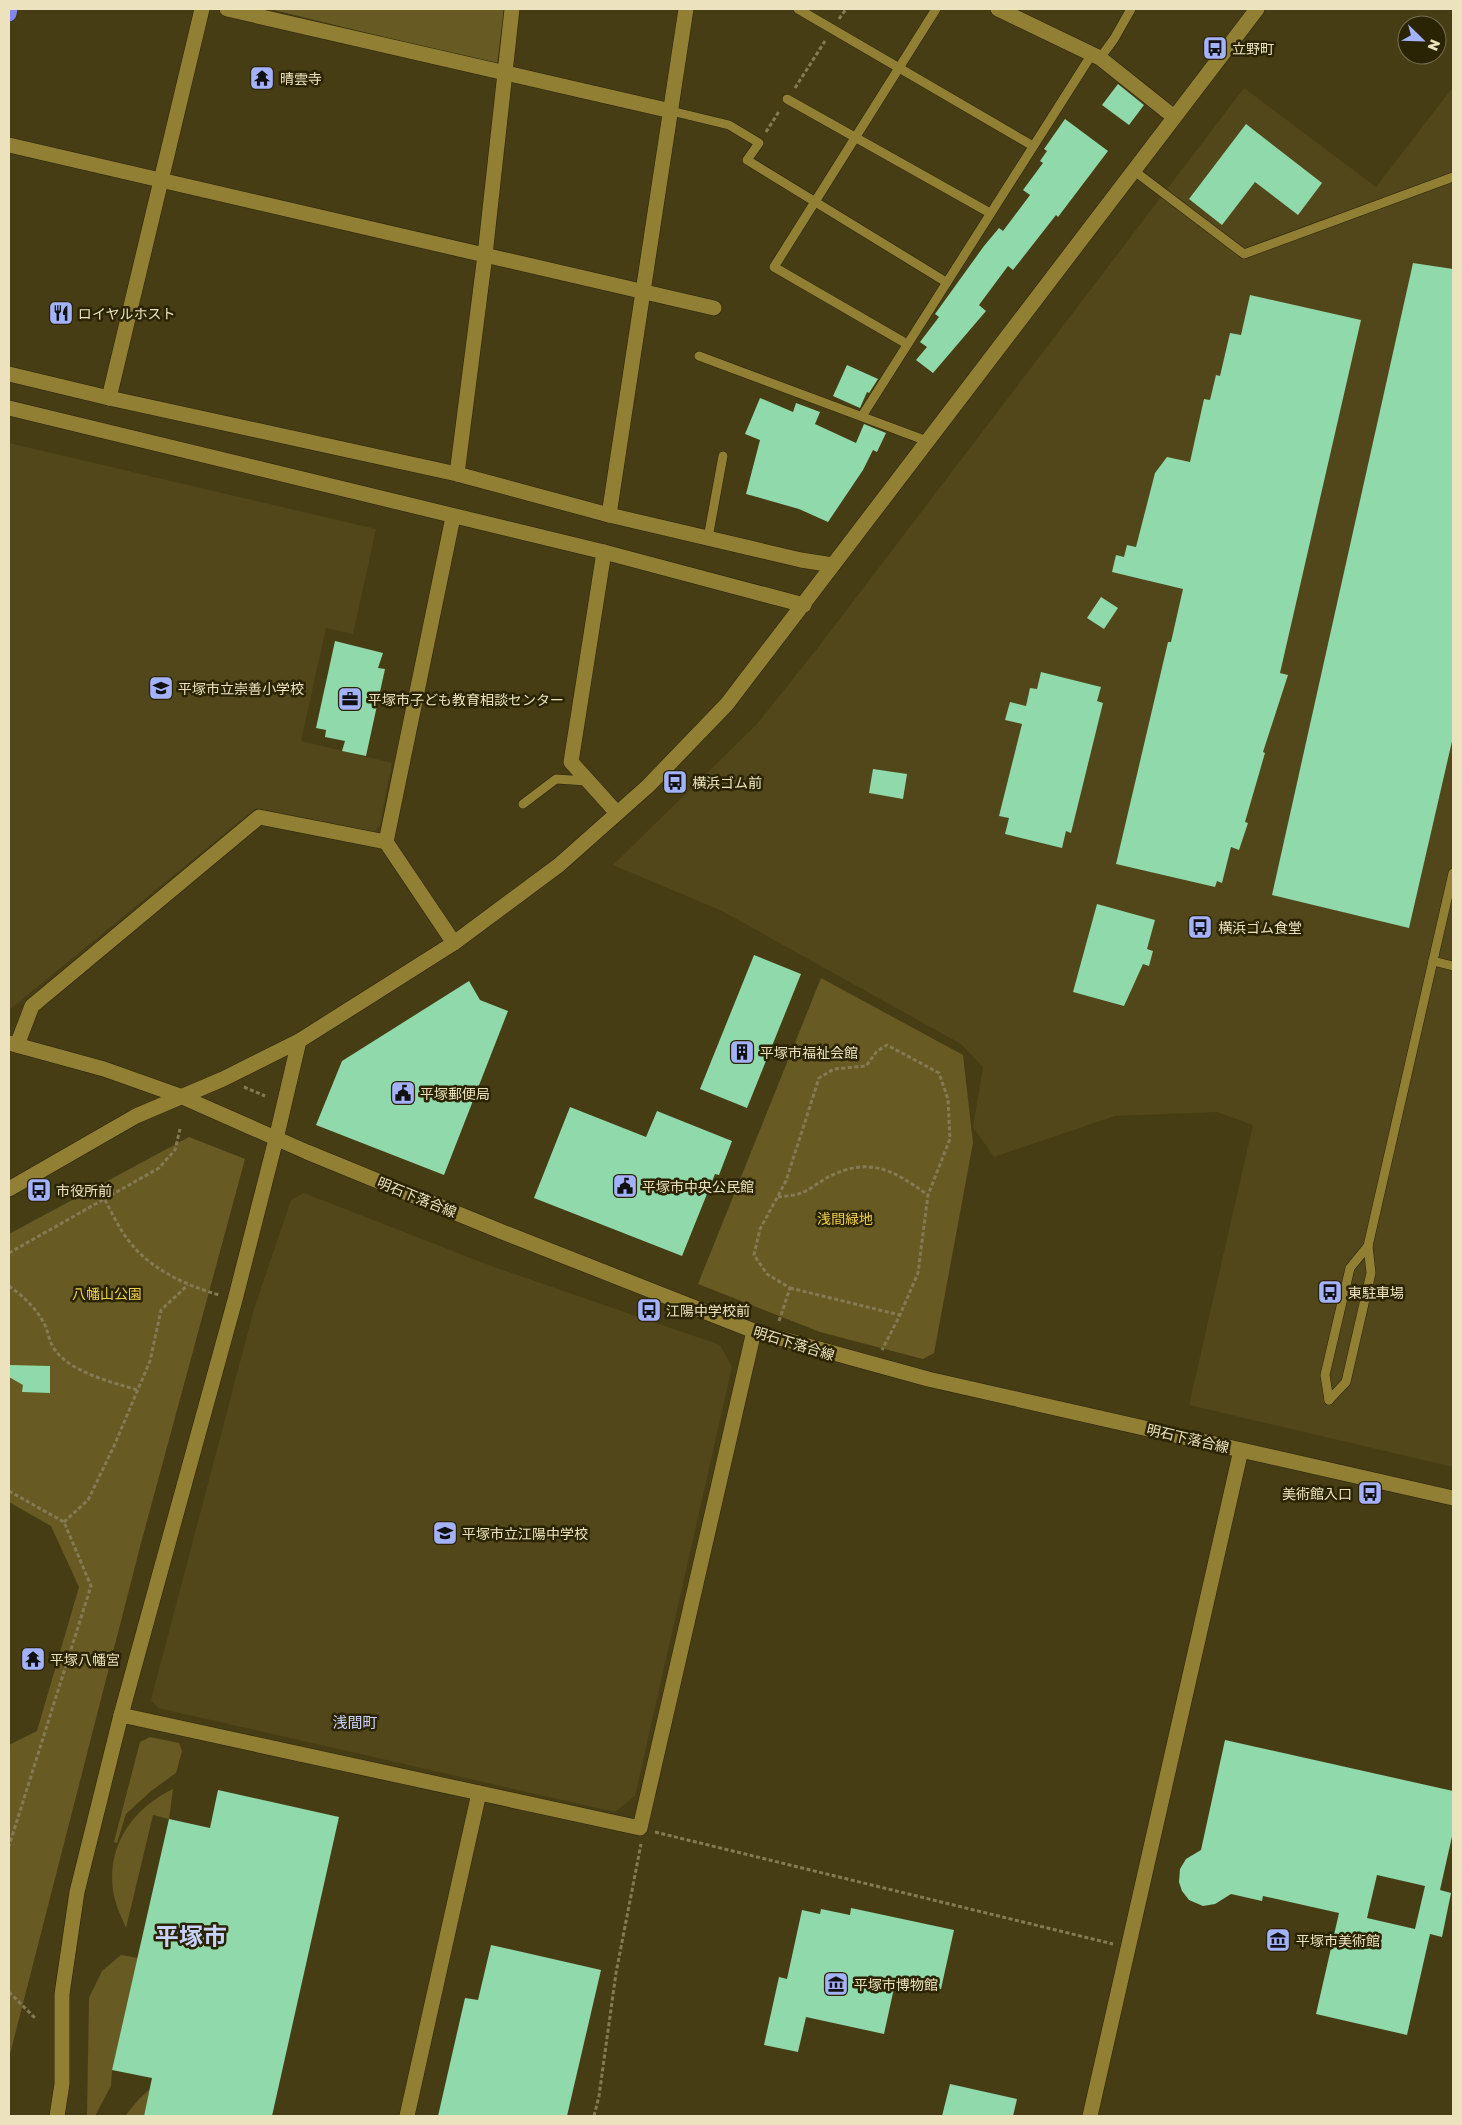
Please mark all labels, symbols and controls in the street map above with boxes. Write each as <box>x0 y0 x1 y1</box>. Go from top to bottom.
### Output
north arrow <box>1397 15 1447 65</box>
bus stop icon: 立野町 <box>1202 35 1228 61</box>
text: N <box>1425 37 1444 53</box>
place label: 立野町 <box>1232 40 1274 57</box>
temple icon: 晴雲寺 <box>249 65 275 91</box>
place label: 晴雲寺 <box>280 70 322 87</box>
restaurant icon: ロイヤルホスト <box>48 300 74 326</box>
place label: ロイヤルホスト <box>78 305 176 322</box>
school or university icon: 平塚市立崇善小学校 <box>148 675 174 701</box>
place label: 平塚市立崇善小学校 <box>178 680 304 697</box>
office icon: 平塚市子ども教育相談センター <box>337 686 363 712</box>
place label: 平塚市子ども教育相談センター <box>368 691 564 708</box>
bus stop icon: 横浜ゴム前 <box>662 769 688 795</box>
place label: 横浜ゴム前 <box>692 774 762 791</box>
bus stop icon: 横浜ゴム食堂 <box>1187 914 1213 940</box>
place label: 横浜ゴム食堂 <box>1218 919 1302 936</box>
building icon: 平塚市福祉会館 <box>729 1039 755 1065</box>
place label: 平塚市福祉会館 <box>760 1044 858 1061</box>
public building icon: 平塚郵便局 <box>390 1080 416 1106</box>
place label: 平塚郵便局 <box>420 1085 490 1102</box>
street label: 明石下落合線 <box>375 1173 459 1221</box>
public building icon: 平塚市中央公民館 <box>612 1173 638 1199</box>
bus stop icon: 市役所前 <box>26 1177 52 1203</box>
place label: 平塚市中央公民館 <box>642 1178 754 1195</box>
place label: 市役所前 <box>56 1182 112 1199</box>
park label: 浅間緑地 <box>817 1210 873 1227</box>
bus stop icon: 東駐車場 <box>1317 1279 1343 1305</box>
place label: 東駐車場 <box>1348 1284 1404 1301</box>
park label: 八幡山公園 <box>72 1285 142 1302</box>
bus stop icon: 江陽中学校前 <box>636 1297 662 1323</box>
place label: 江陽中学校前 <box>666 1302 750 1319</box>
street label: 明石下落合線 <box>751 1323 837 1363</box>
street label: 明石下落合線 <box>1145 1420 1231 1456</box>
bus stop icon: 美術館入口 <box>1357 1480 1383 1506</box>
place label: 美術館入口 <box>1282 1485 1352 1502</box>
school or university icon: 平塚市立江陽中学校 <box>432 1520 458 1546</box>
place label: 平塚市立江陽中学校 <box>462 1525 588 1542</box>
temple icon: 平塚八幡宮 <box>20 1646 46 1672</box>
place label: 平塚八幡宮 <box>50 1651 120 1668</box>
district label: 浅間町 <box>332 1713 378 1731</box>
district label: 平塚市 <box>155 1921 227 1950</box>
museum icon: 平塚市美術館 <box>1265 1927 1291 1953</box>
place label: 平塚市美術館 <box>1296 1932 1380 1949</box>
museum icon: 平塚市博物館 <box>823 1971 849 1997</box>
place label: 平塚市博物館 <box>854 1976 938 1993</box>

